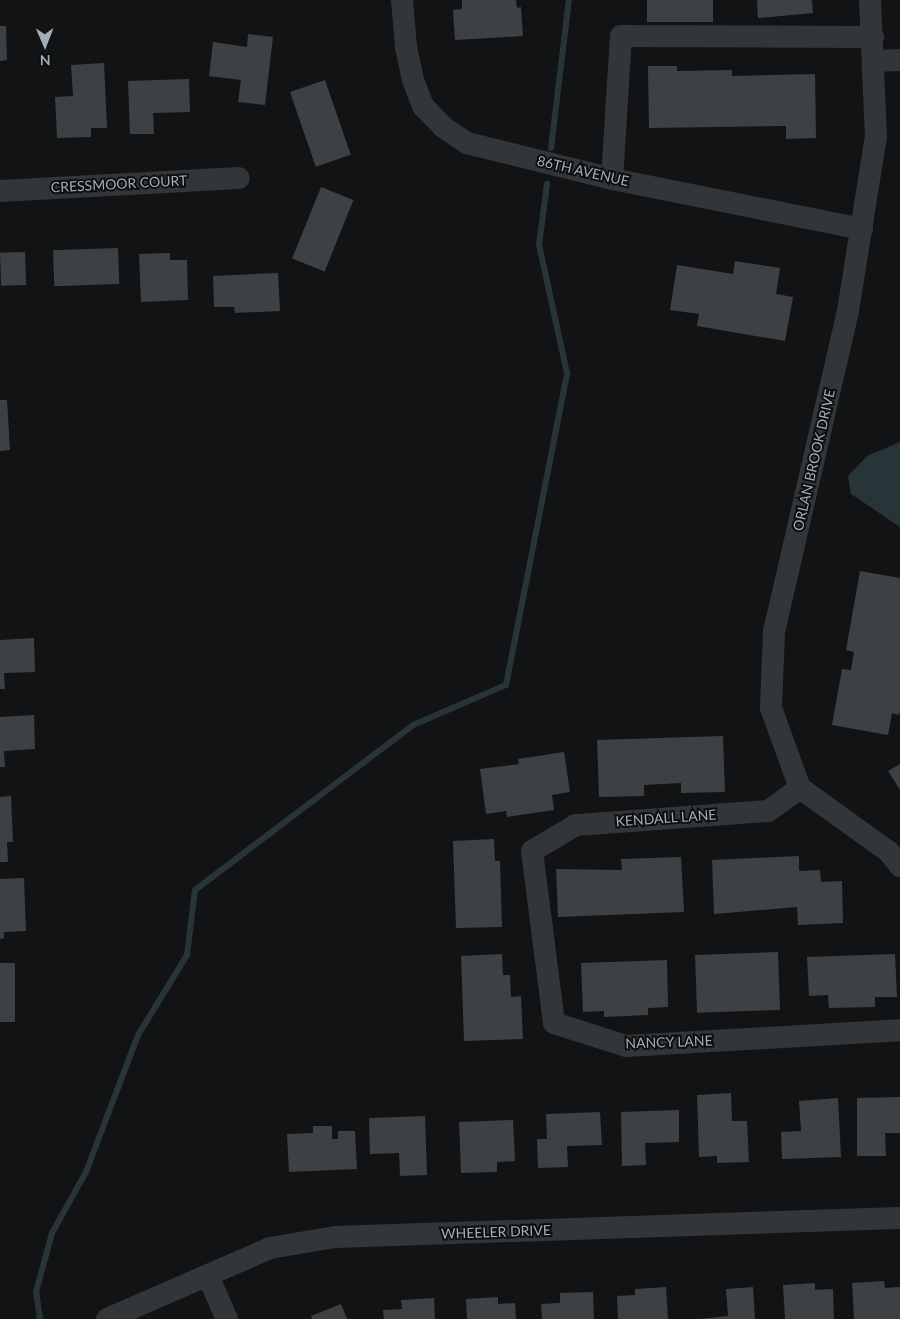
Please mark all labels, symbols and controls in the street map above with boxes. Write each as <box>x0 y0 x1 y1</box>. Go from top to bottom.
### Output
north arrow <box>20 20 70 70</box>
text: N <box>40 52 51 69</box>
street label: 86TH AVENUE <box>535 152 631 190</box>
street label: CRESSMOOR COURT <box>50 172 188 196</box>
street label: ORLAN BROOK DRIVE <box>790 388 838 532</box>
street label: KENDALL LANE <box>615 806 717 830</box>
street label: NANCY LANE <box>625 1032 713 1052</box>
street label: WHEELER DRIVE <box>441 1222 551 1242</box>

